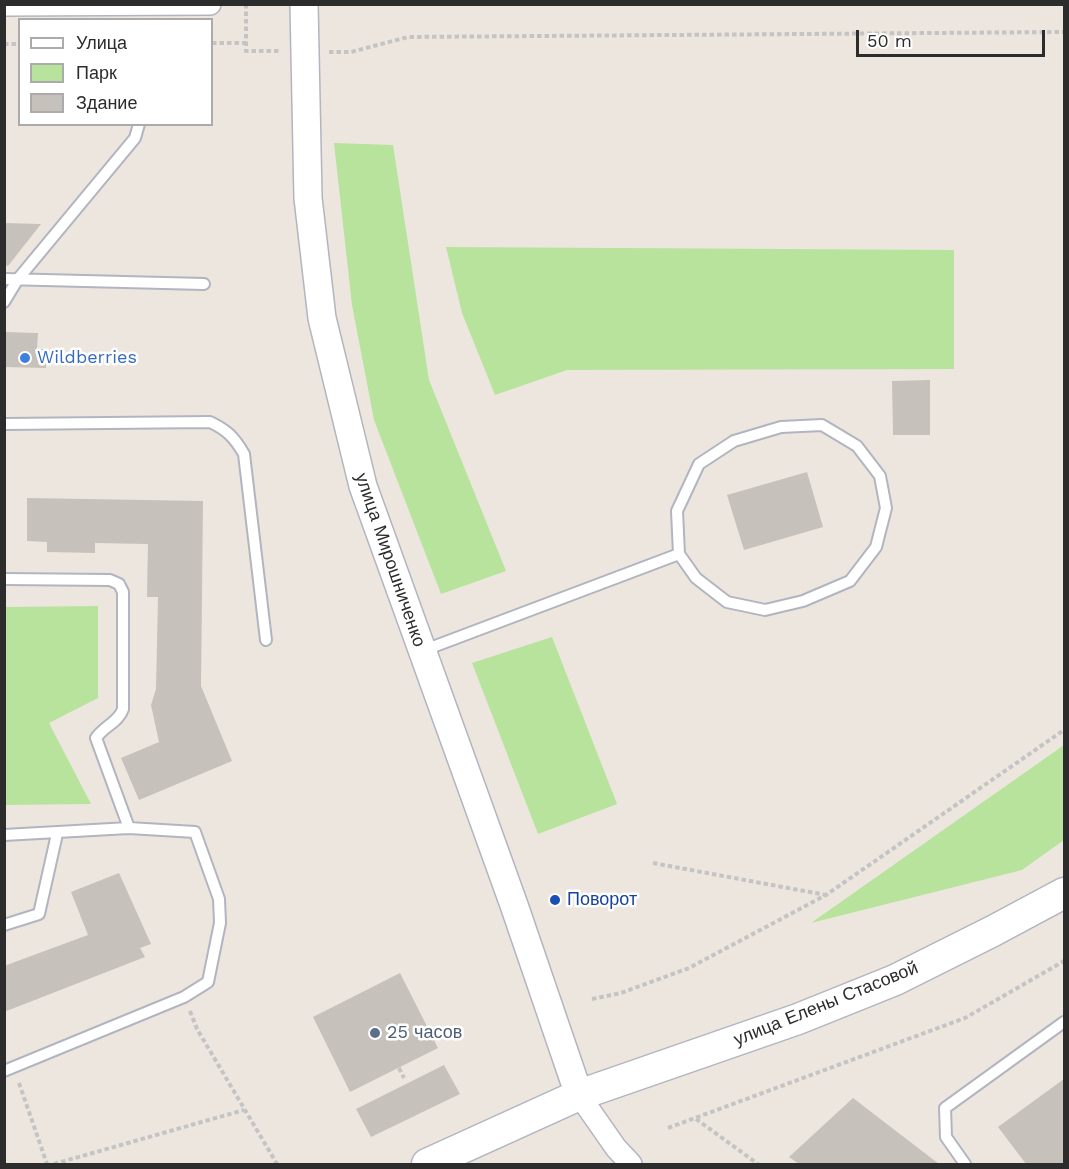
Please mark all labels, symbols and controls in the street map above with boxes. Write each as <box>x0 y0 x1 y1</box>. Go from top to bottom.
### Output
legend <box>18 18 213 126</box>
scale bar <box>859 18 1048 56</box>
text: 50 m <box>867 30 912 51</box>
text: Улица <box>76 32 127 53</box>
text: Парк <box>76 62 117 83</box>
text: Здание <box>76 92 137 113</box>
place label: Wildberries <box>37 347 137 369</box>
marker: Wildberries <box>18 351 32 365</box>
street label: улица Мирошниченко <box>350 470 430 650</box>
place label: Поворот <box>567 889 637 911</box>
marker: Поворот <box>548 893 562 907</box>
street label: улица Елены Стасовой <box>731 957 921 1051</box>
place label: 25 часов <box>387 1022 462 1044</box>
marker: 25 часов <box>368 1026 382 1040</box>

